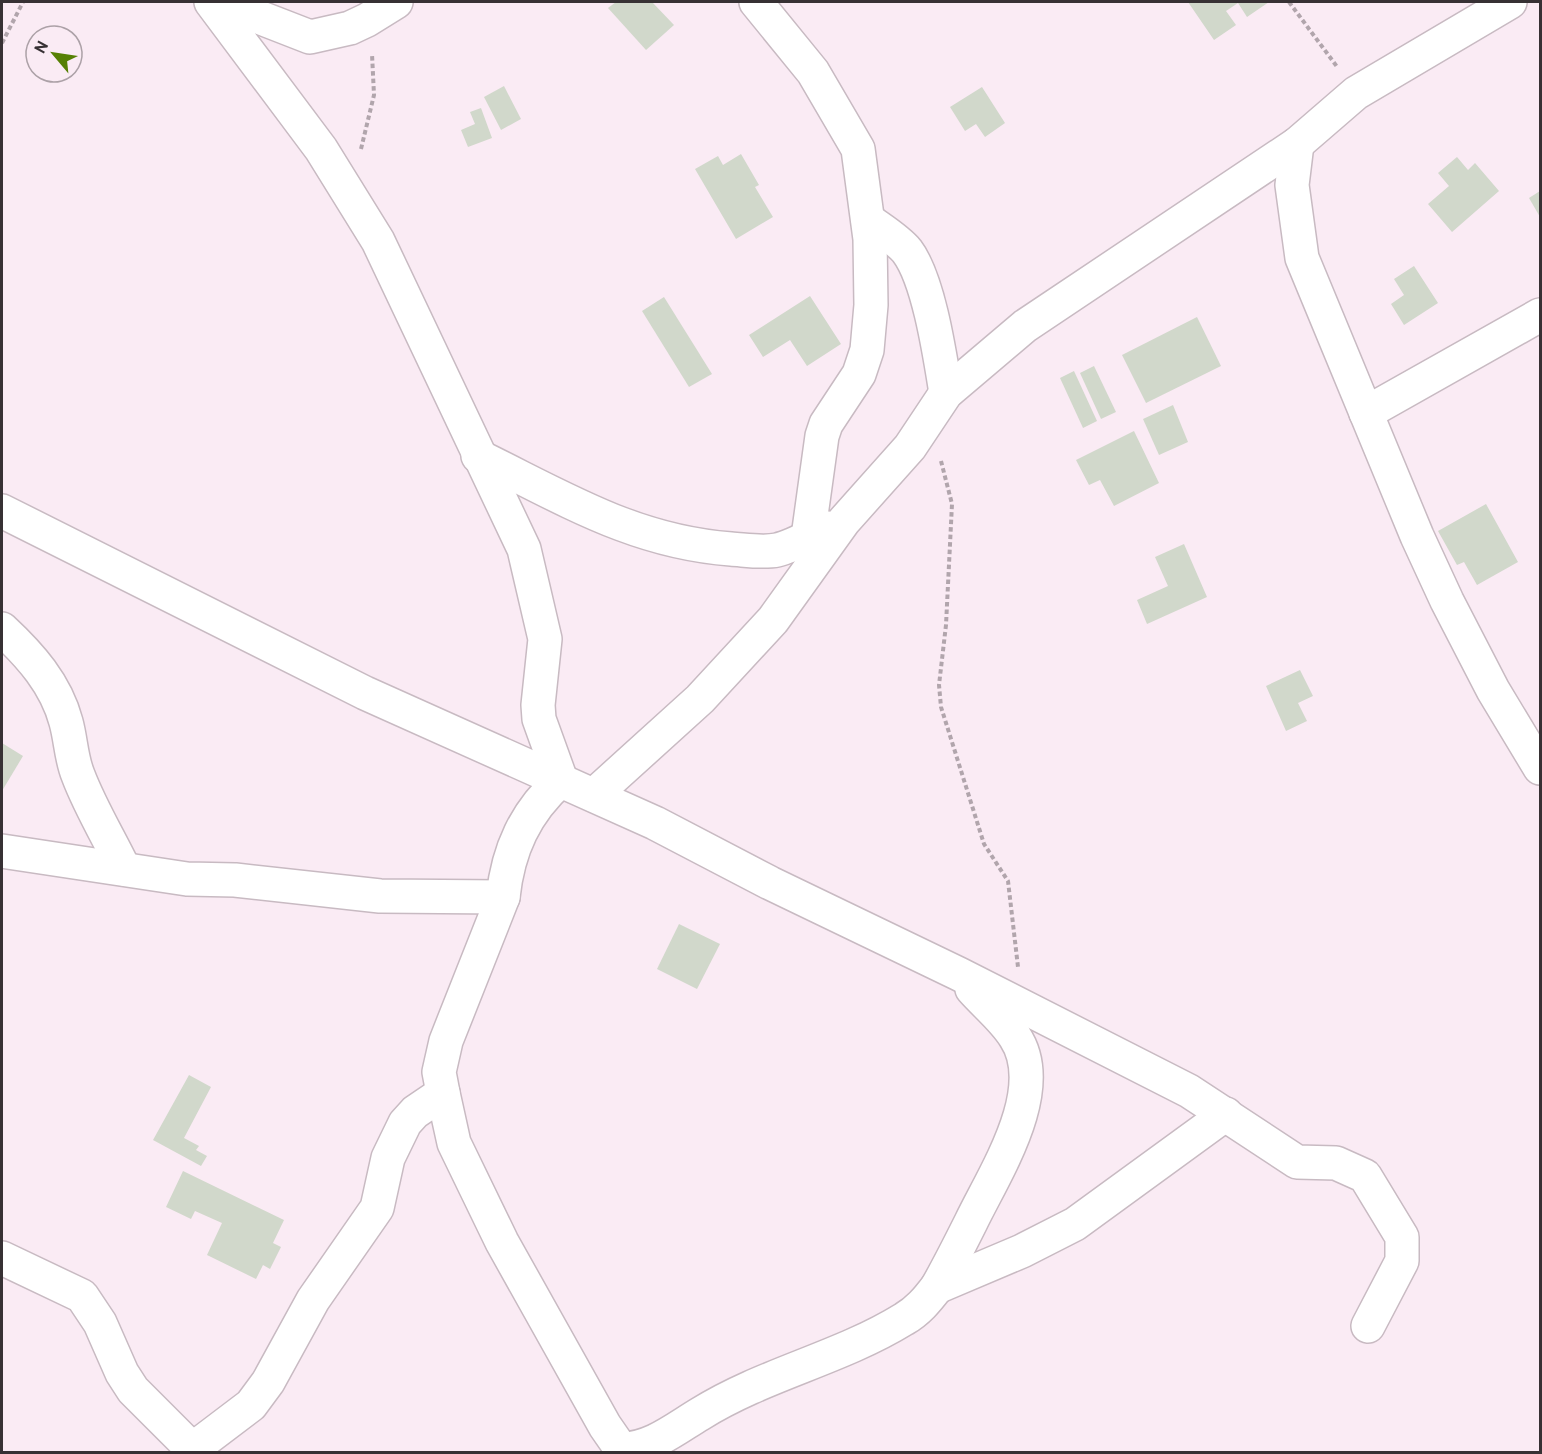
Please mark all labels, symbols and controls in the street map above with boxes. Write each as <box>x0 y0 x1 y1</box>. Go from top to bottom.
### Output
north arrow <box>24 24 84 84</box>
text: N <box>31 38 54 58</box>

